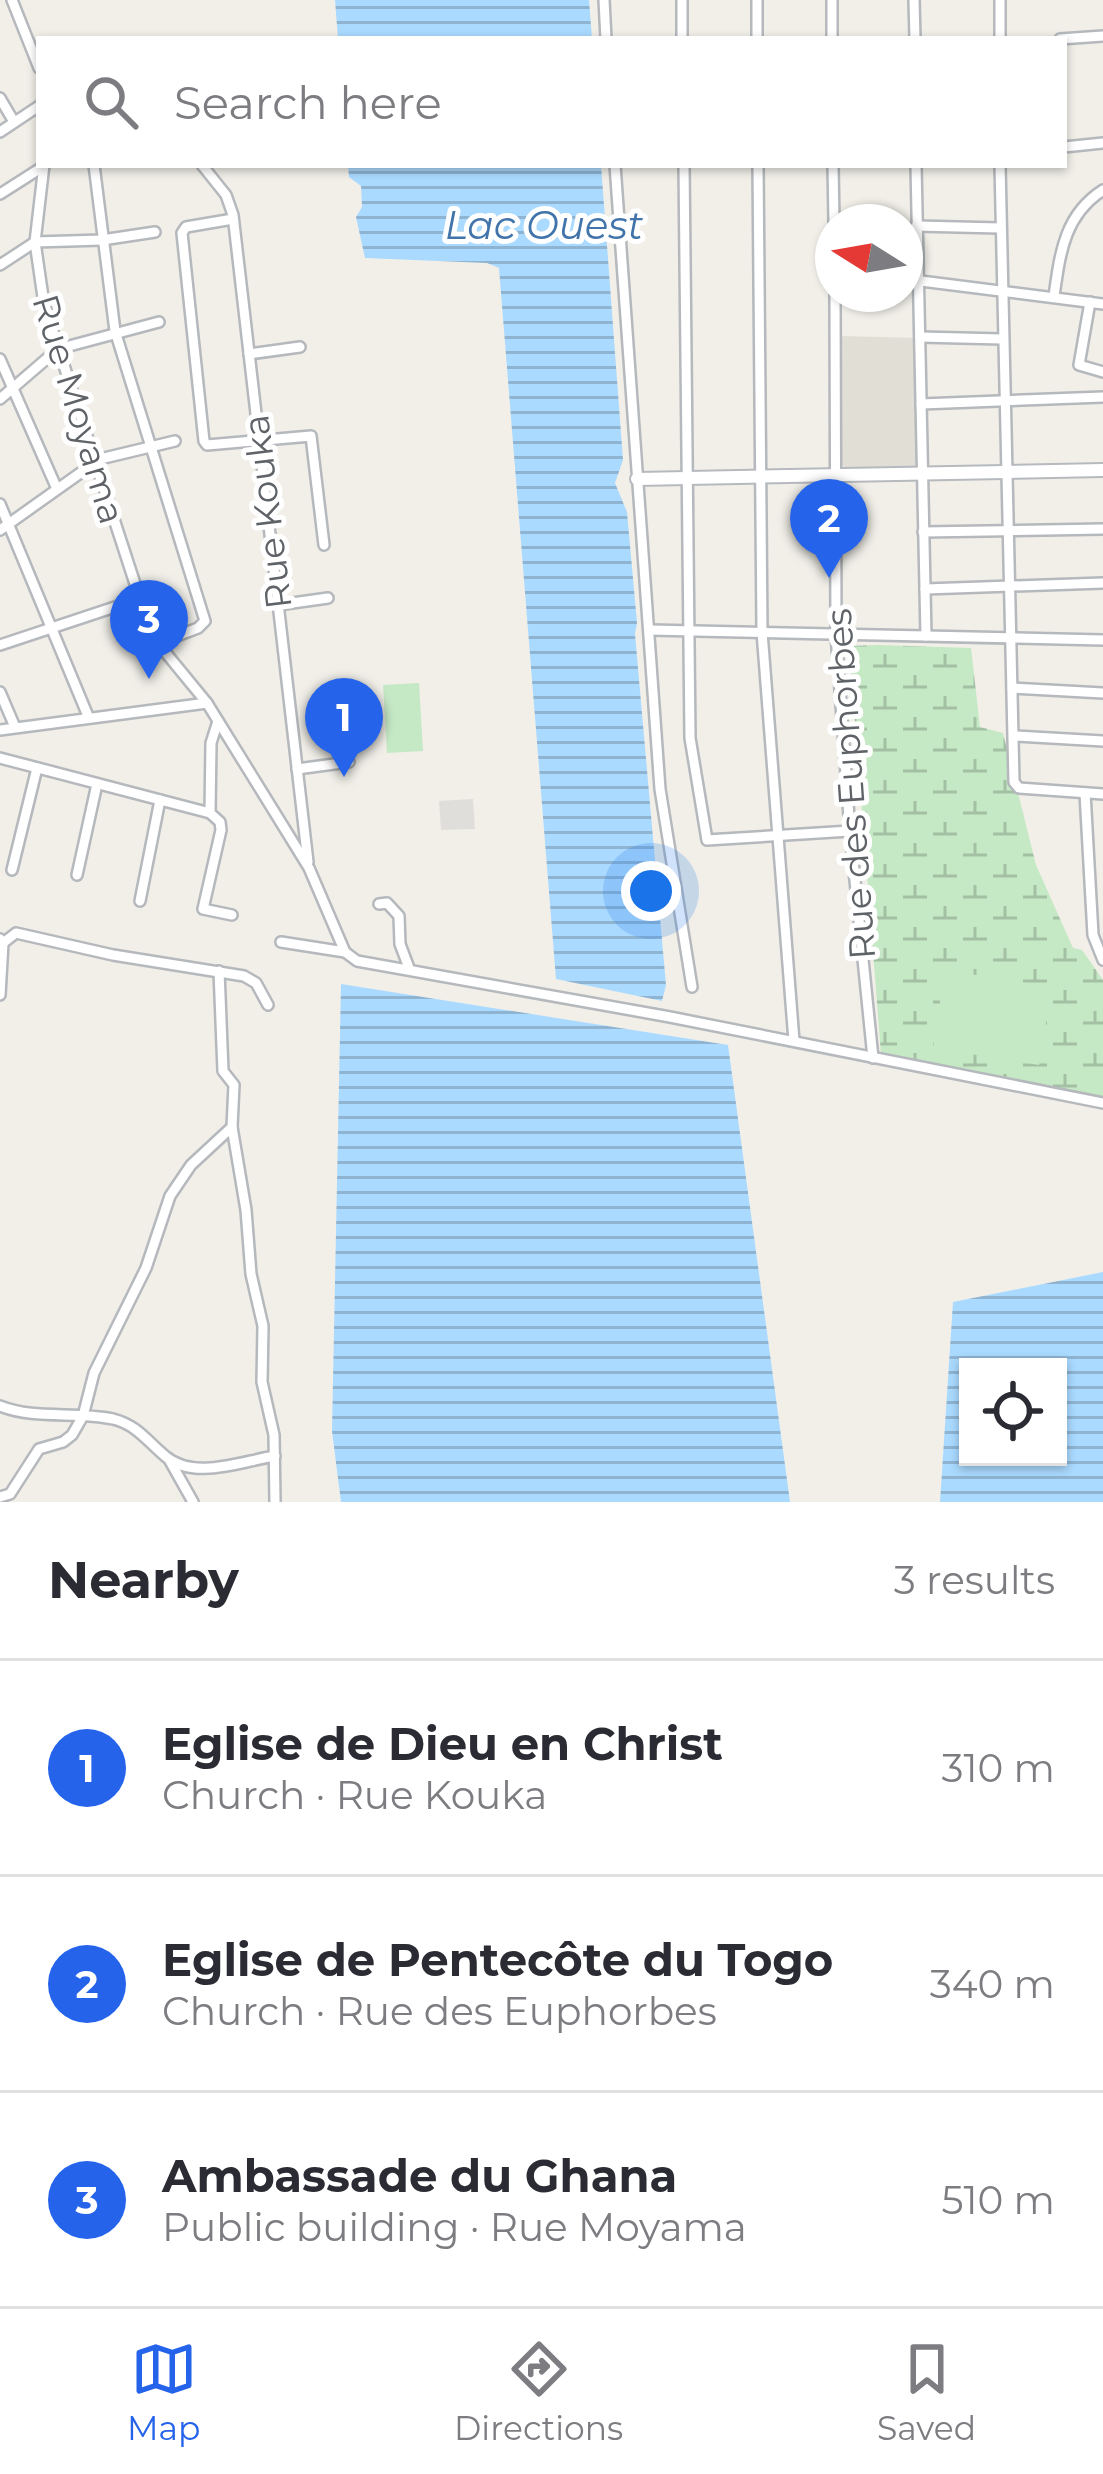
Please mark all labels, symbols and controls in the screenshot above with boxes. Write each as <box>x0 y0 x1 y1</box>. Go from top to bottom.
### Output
search box <box>36 36 1067 168</box>
icon: search <box>78 69 144 135</box>
text: Search here <box>174 75 442 130</box>
water label: Lac Ouest <box>445 201 643 249</box>
north arrow <box>815 204 923 312</box>
street label: Rue Moyama <box>23 289 135 529</box>
street label: Rue Kouka <box>233 412 301 612</box>
pin: 2 <box>790 479 868 578</box>
pin: 3 <box>110 580 188 679</box>
street label: Rue des Euphorbes <box>816 607 884 961</box>
pin: 1 <box>305 678 383 777</box>
your location <box>621 861 681 921</box>
map controls <box>959 1358 1067 1466</box>
button: locate <box>959 1358 1067 1466</box>
text: Nearby <box>48 1549 239 1611</box>
text: 3 results <box>894 1556 1055 1604</box>
text: Eglise de Dieu en Christ <box>162 1716 723 1771</box>
text: 1 <box>79 1744 95 1792</box>
text: 310 m <box>942 1744 1055 1792</box>
text: Church · Rue Kouka <box>162 1771 547 1819</box>
text: Eglise de Pentecôte du Togo <box>162 1932 833 1987</box>
text: 2 <box>75 1960 99 2008</box>
text: 340 m <box>930 1960 1055 2008</box>
text: Church · Rue des Euphorbes <box>162 1987 717 2035</box>
text: Ambassade du Ghana <box>162 2148 677 2203</box>
text: 3 <box>75 2176 99 2224</box>
text: 510 m <box>941 2176 1055 2224</box>
text: Public building · Rue Moyama <box>162 2203 747 2251</box>
tab: Map <box>127 2336 200 2448</box>
tab: Directions <box>454 2336 623 2448</box>
tab: Saved <box>877 2336 976 2448</box>

